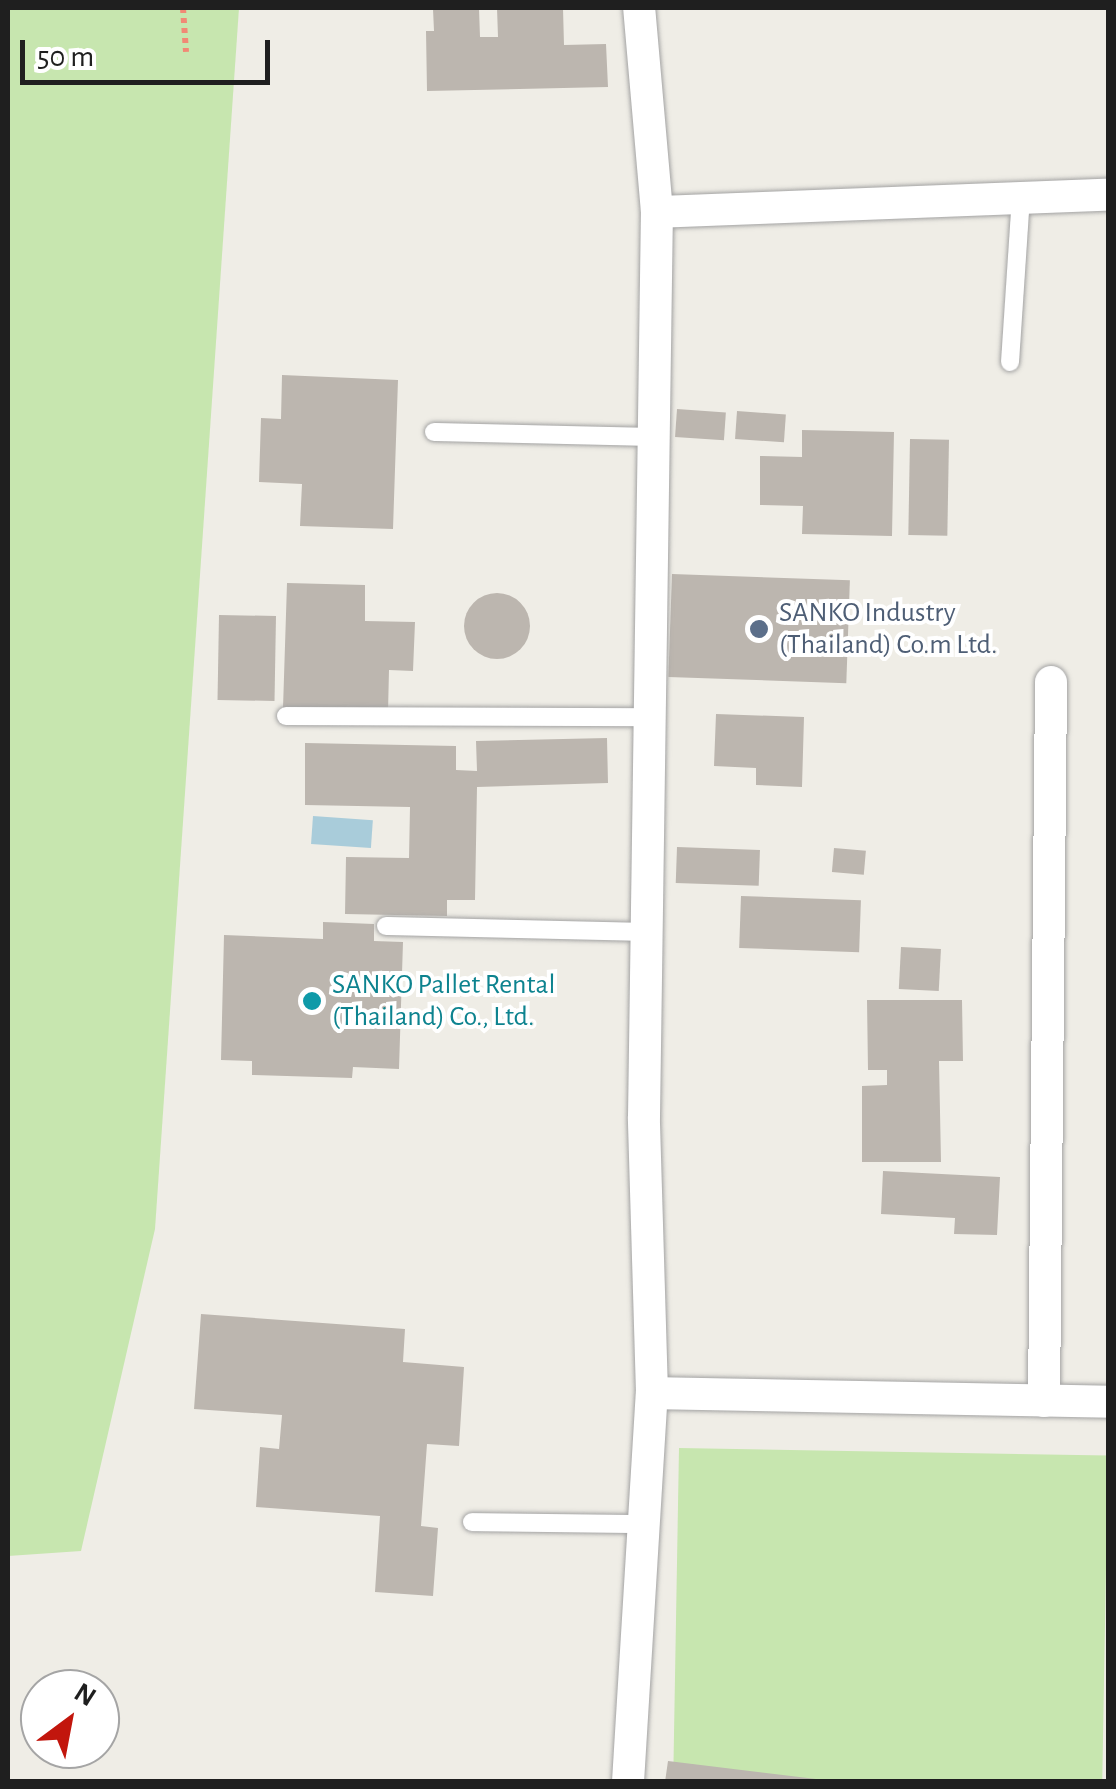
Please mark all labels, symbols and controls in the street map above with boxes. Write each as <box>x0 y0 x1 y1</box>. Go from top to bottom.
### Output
scale bar <box>25 20 275 82</box>
text: 50 m <box>37 42 94 72</box>
place label: SANKO Industry (Thailand) Co.m Ltd. <box>779 596 997 662</box>
marker: SANKO Industry (Thailand) Co.m Ltd. <box>748 618 770 640</box>
place label: SANKO Pallet Rental (Thailand) Co., Ltd. <box>332 968 555 1034</box>
marker: SANKO Pallet Rental (Thailand) Co., Ltd. <box>301 990 323 1012</box>
north arrow <box>20 1669 120 1769</box>
text: N <box>69 1678 101 1712</box>

